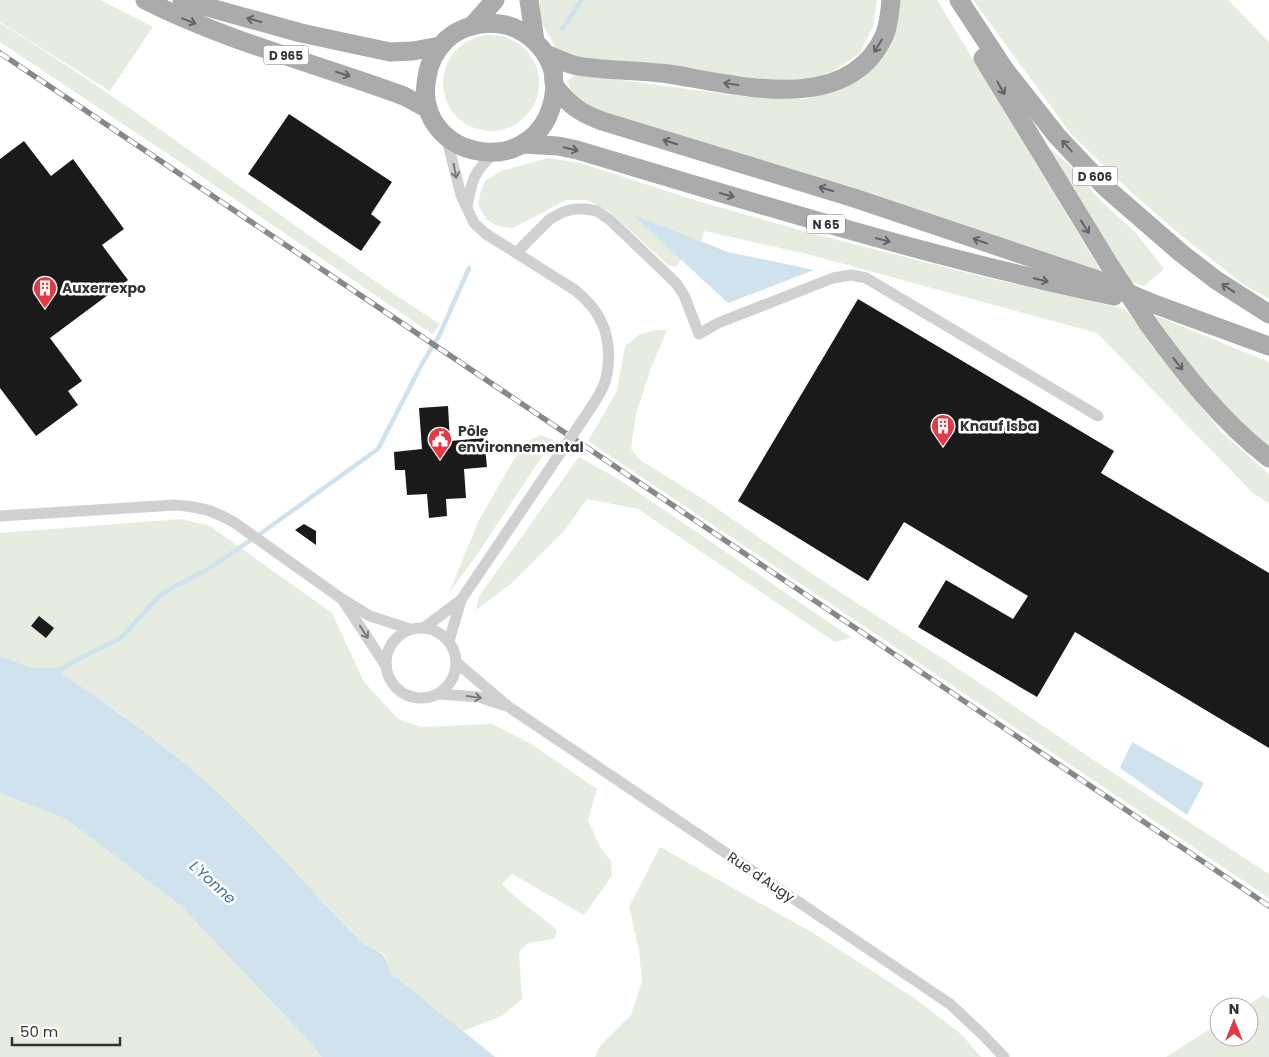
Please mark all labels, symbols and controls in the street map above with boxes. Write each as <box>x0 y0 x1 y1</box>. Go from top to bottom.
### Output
one-way arrow <box>246 15 262 25</box>
one-way arrow <box>181 17 196 26</box>
one-way arrow <box>872 39 882 53</box>
road number: D 965 <box>264 46 308 64</box>
one-way arrow <box>334 70 350 80</box>
one-way arrow <box>723 78 739 88</box>
one-way arrow <box>996 80 1006 95</box>
one-way arrow <box>663 137 679 146</box>
one-way arrow <box>1061 140 1073 153</box>
one-way arrow <box>563 145 579 154</box>
one-way arrow <box>451 163 460 179</box>
road number: D 606 <box>1072 167 1118 186</box>
one-way arrow <box>818 184 834 194</box>
one-way arrow <box>719 190 735 200</box>
road number: N 65 <box>807 214 845 233</box>
one-way arrow <box>1081 219 1091 233</box>
one-way arrow <box>875 236 891 245</box>
one-way arrow <box>972 236 988 245</box>
building icon: Auxerrexpo <box>32 275 58 309</box>
one-way arrow <box>1032 276 1048 285</box>
place label: Auxerrexpo <box>62 278 146 298</box>
one-way arrow <box>1221 282 1235 293</box>
one-way arrow <box>1173 357 1183 371</box>
building icon: Knauf Isba <box>930 413 956 447</box>
place label: Knauf Isba <box>960 416 1037 436</box>
place label: Pôle environnemental <box>458 421 584 457</box>
public building icon: Pôle environnemental <box>427 426 453 460</box>
one-way arrow <box>359 625 369 639</box>
one-way arrow <box>466 693 482 703</box>
street label: Rue d'Augy <box>723 847 799 907</box>
water label: L'Yonne <box>185 856 241 908</box>
north arrow <box>1209 997 1259 1047</box>
text: N <box>1229 999 1239 1019</box>
scale bar <box>12 1014 120 1046</box>
text: 50 m <box>20 1021 58 1042</box>

